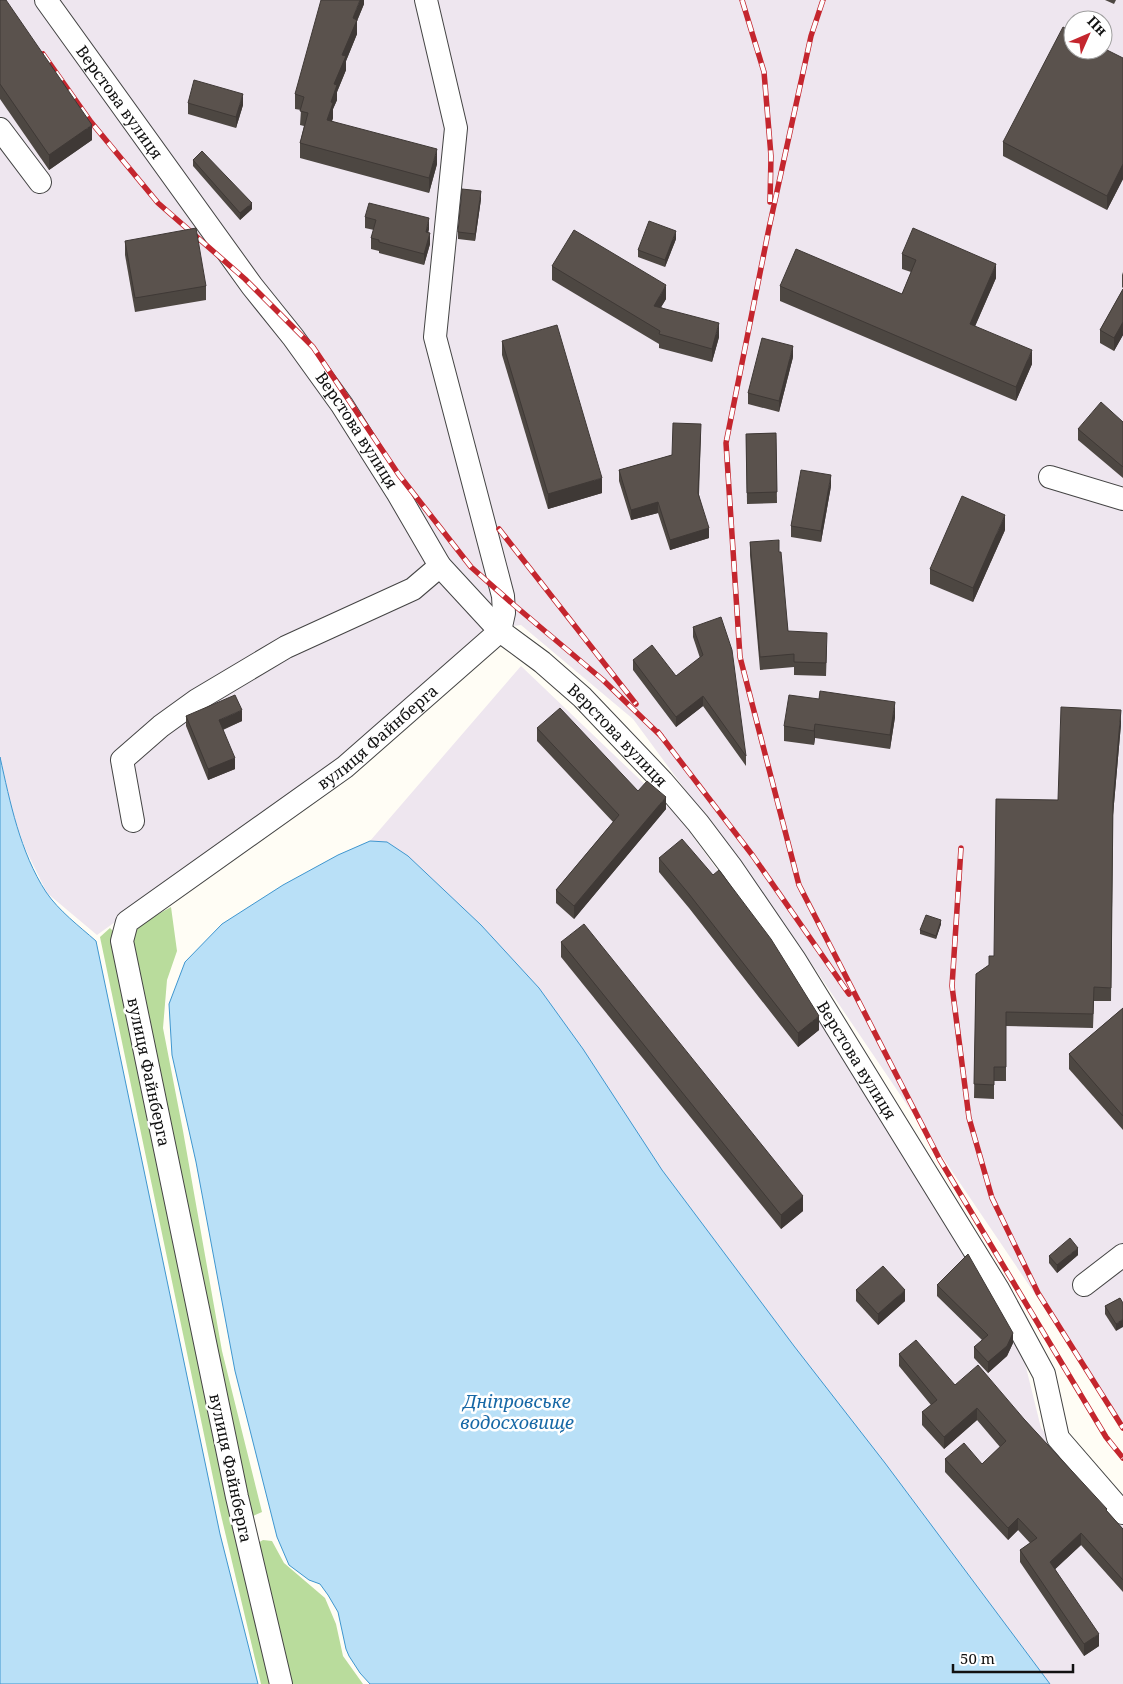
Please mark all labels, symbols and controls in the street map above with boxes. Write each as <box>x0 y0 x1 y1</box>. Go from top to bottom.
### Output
north arrow <box>1063 10 1113 60</box>
text: Пн <box>1084 11 1112 40</box>
street label: Верстова вулиця <box>71 41 168 164</box>
street label: Верстова вулиця <box>311 367 403 493</box>
street label: Верстова вулиця <box>563 678 672 791</box>
street label: вулиця Файнберга <box>313 680 442 794</box>
street label: вулиця Файнберга <box>122 996 176 1148</box>
street label: Верстова вулиця <box>812 997 902 1124</box>
water label: Дніпровське водосховище <box>460 1389 574 1434</box>
street label: вулиця Файнберга <box>204 1392 258 1544</box>
scale bar <box>953 1642 1073 1674</box>
text: 50 m <box>960 1648 995 1668</box>

